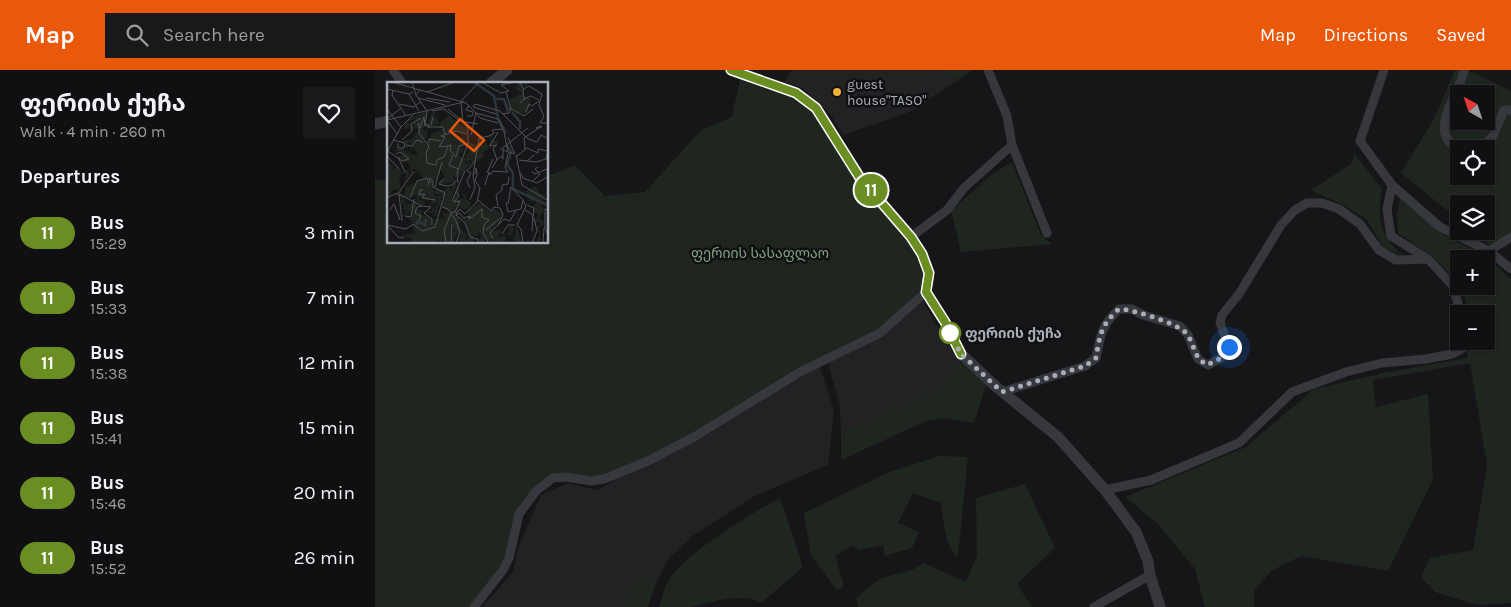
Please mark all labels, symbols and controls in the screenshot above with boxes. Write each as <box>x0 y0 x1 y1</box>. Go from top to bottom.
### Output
search box <box>105 13 455 58</box>
text: Map <box>25 21 75 49</box>
icon: search <box>123 21 151 49</box>
text: Search here <box>163 24 265 46</box>
text: Map <box>1260 24 1296 46</box>
text: Directions <box>1324 24 1408 46</box>
text: Saved <box>1436 24 1486 46</box>
place label: guest house"TASO" <box>847 76 927 109</box>
inset map <box>387 82 549 244</box>
north arrow <box>1450 85 1495 130</box>
map controls <box>1450 85 1495 350</box>
marker: guest house"TASO" <box>831 86 843 98</box>
button: heart <box>303 87 355 139</box>
text: ფერიის ქუჩა <box>20 89 186 117</box>
text: Walk · 4 min · 260 m <box>20 122 166 141</box>
button: locate <box>1450 140 1495 185</box>
text: Departures <box>20 166 120 188</box>
line badge: 11 <box>849 174 893 206</box>
text: 11 <box>865 179 877 201</box>
button: layers <box>1450 195 1495 240</box>
text: Bus <box>90 212 124 234</box>
text: 11 <box>41 222 54 244</box>
text: 3 min <box>304 222 355 244</box>
text: 15:29 <box>90 234 127 253</box>
park label: ფერიის სასაფლაო <box>691 245 829 262</box>
button: + <box>1450 250 1495 295</box>
text: Bus <box>90 277 124 299</box>
text: 11 <box>41 287 54 309</box>
text: 7 min <box>307 287 355 309</box>
text: 15:33 <box>90 299 127 318</box>
button: − <box>1450 305 1495 350</box>
marker: ფერიის ქუჩა <box>939 322 961 344</box>
place label: ფერიის ქუჩა <box>965 325 1062 342</box>
your location <box>1217 335 1242 360</box>
text: Bus <box>90 342 124 364</box>
text: 11 <box>41 352 54 374</box>
text: 12 min <box>298 352 355 374</box>
text: 15:38 <box>90 364 127 383</box>
text: Bus <box>90 407 124 429</box>
text: 11 <box>41 417 54 439</box>
text: 15 min <box>299 417 355 439</box>
text: 15:41 <box>90 429 122 448</box>
text: Bus <box>90 472 124 494</box>
text: 11 <box>41 482 54 504</box>
text: 20 min <box>293 482 355 504</box>
text: 15:46 <box>90 494 126 513</box>
text: Bus <box>90 537 124 559</box>
text: 11 <box>41 547 54 569</box>
text: 26 min <box>294 547 355 569</box>
text: 15:52 <box>90 559 126 578</box>

